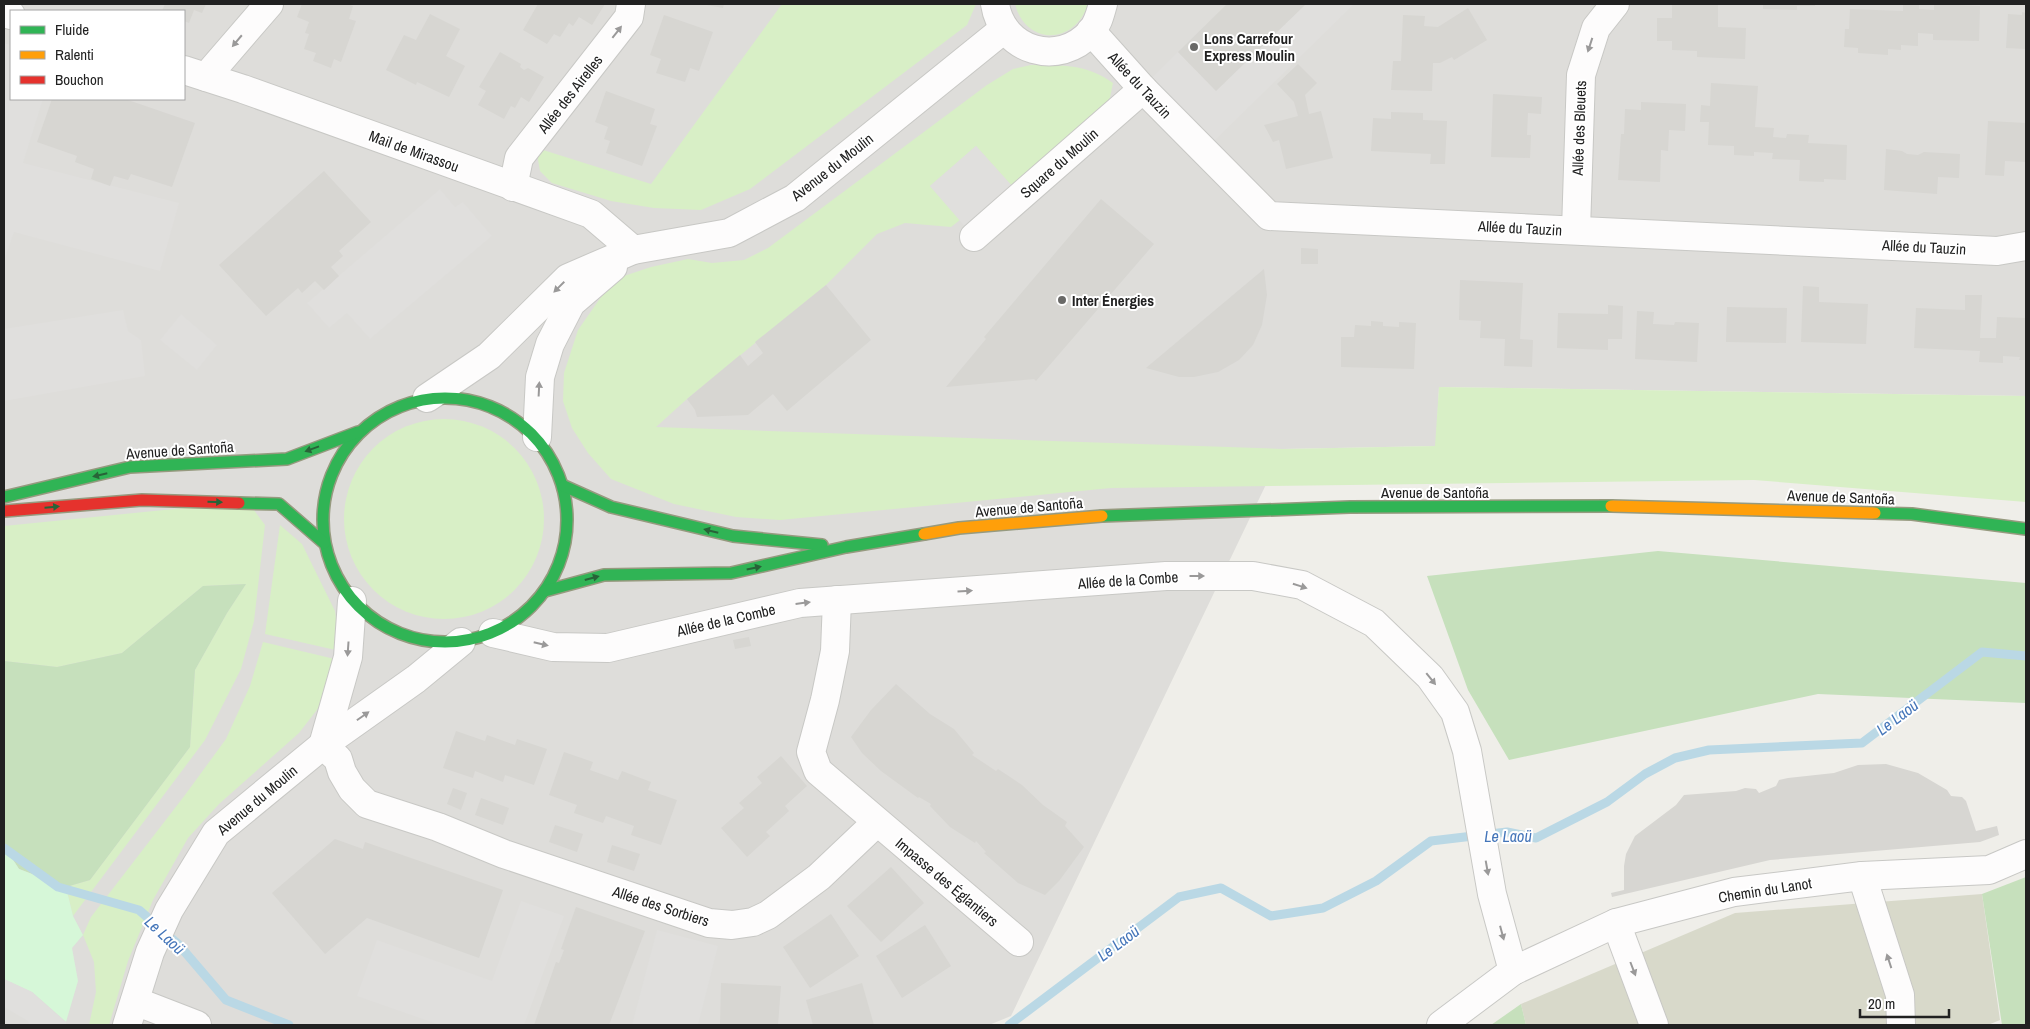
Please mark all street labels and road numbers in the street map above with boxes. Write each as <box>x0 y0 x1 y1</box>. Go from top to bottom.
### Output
street label: Allée du Tauzin <box>1103 46 1176 123</box>
street label: Allée des Airelles <box>532 50 607 138</box>
street label: Allée des Bleuets <box>1567 80 1591 177</box>
street label: Square du Moulin <box>1015 123 1103 203</box>
street label: Mail de Mirassou <box>366 125 462 177</box>
street label: Avenue du Moulin <box>786 128 877 206</box>
street label: Allée du Tauzin <box>1476 215 1563 241</box>
street label: Allée du Tauzin <box>1880 234 1967 260</box>
street label: Avenue de Santoña <box>124 436 235 464</box>
street label: Avenue de Santoña <box>1380 482 1489 503</box>
street label: Avenue de Santoña <box>1786 485 1895 509</box>
street label: Avenue de Santoña <box>973 492 1084 522</box>
street label: Allée de la Combe <box>1076 566 1179 594</box>
street label: Allée de la Combe <box>674 598 777 642</box>
street label: Avenue du Moulin <box>212 760 302 840</box>
street label: Impasse des Églantiers <box>891 833 1003 931</box>
street label: Chemin du Lanot <box>1717 872 1814 908</box>
street label: Allée des Sorbiers <box>609 880 712 932</box>

